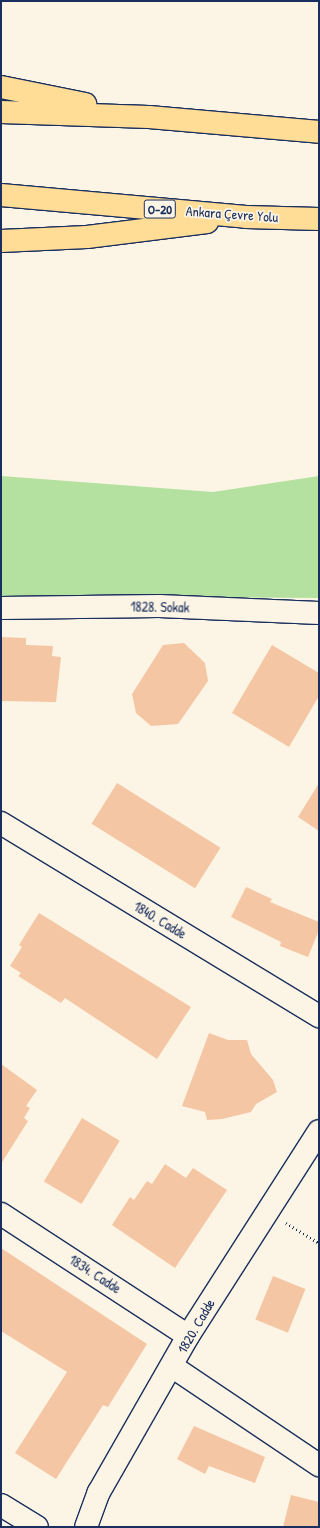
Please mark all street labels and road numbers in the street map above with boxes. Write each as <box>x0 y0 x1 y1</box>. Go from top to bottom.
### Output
road number: O-20 <box>143 198 177 220</box>
street label: Ankara Çevre Yolu <box>185 202 279 226</box>
street label: 1828. Sokak <box>130 598 190 616</box>
street label: 1840. Cadde <box>131 898 189 942</box>
street label: 1834. Cadde <box>66 1251 124 1297</box>
street label: 1820. Cadde <box>174 1296 218 1356</box>

